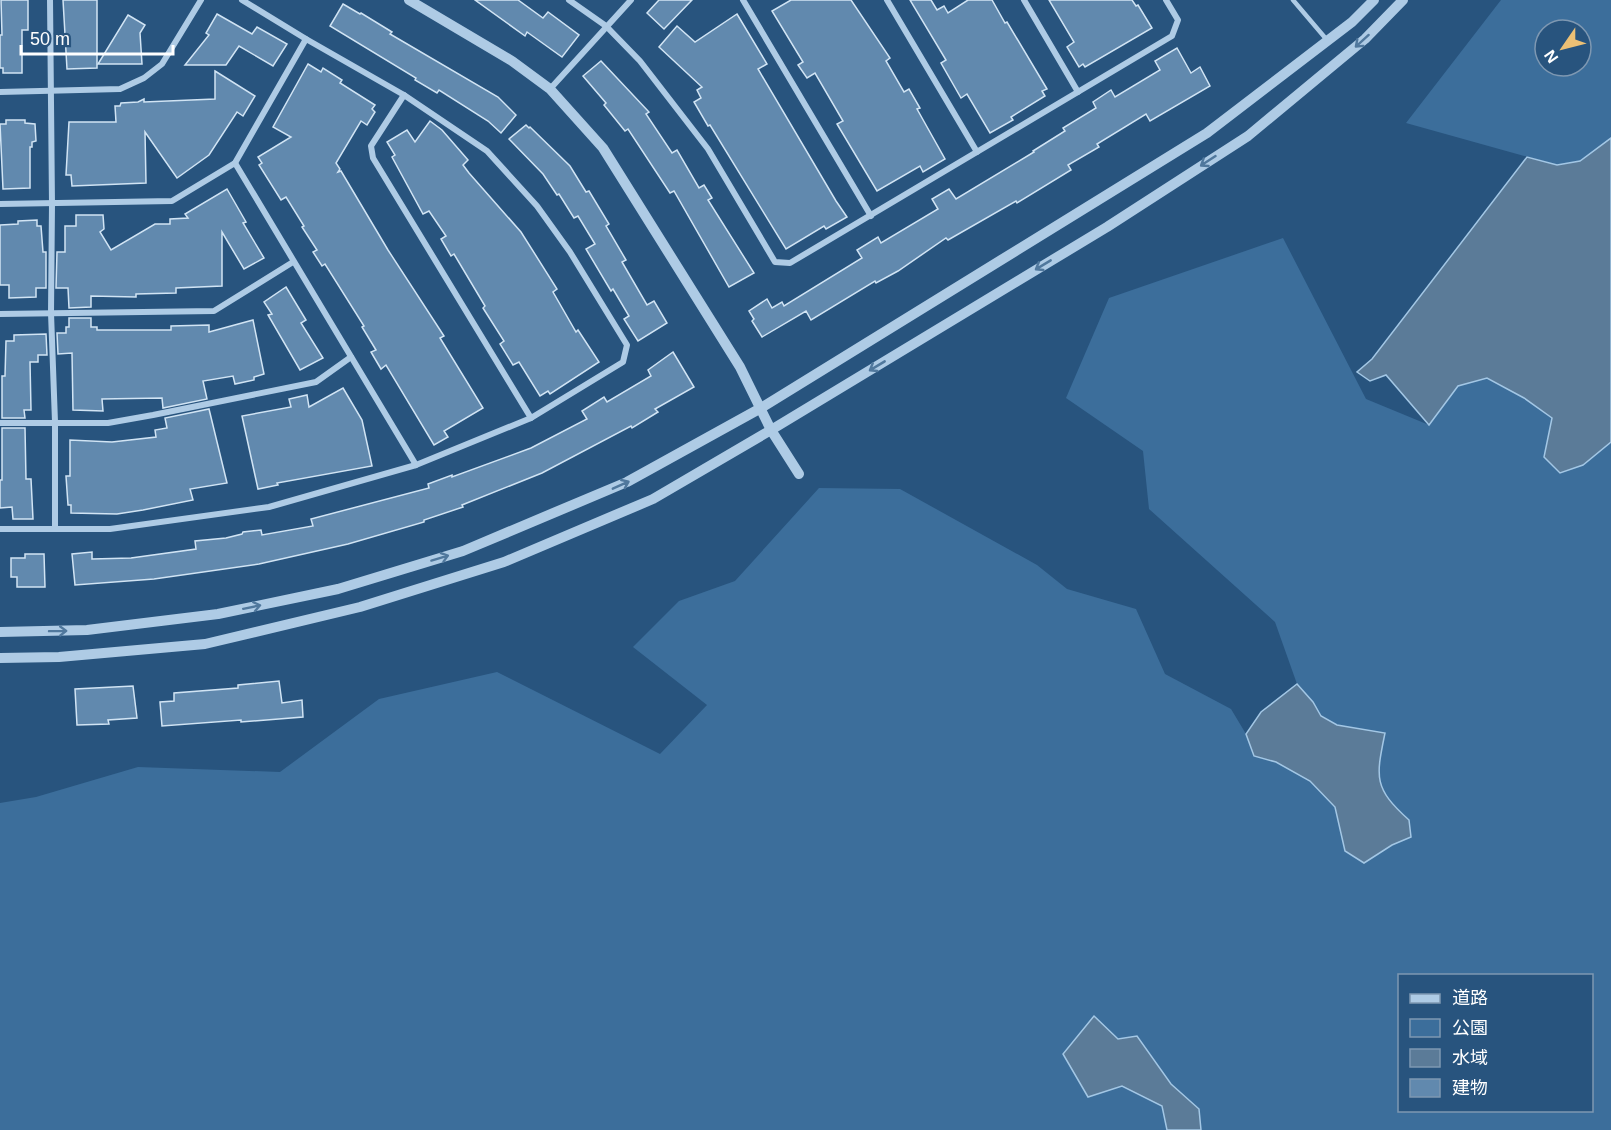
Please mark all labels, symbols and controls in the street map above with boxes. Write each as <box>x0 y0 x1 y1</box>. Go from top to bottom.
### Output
scale bar <box>21 18 172 56</box>
north arrow <box>1533 18 1593 78</box>
text: 50 m <box>30 29 70 49</box>
one-way arrow <box>1355 34 1370 48</box>
text: N <box>1541 47 1561 66</box>
one-way arrow <box>1200 155 1217 168</box>
one-way arrow <box>1035 260 1052 272</box>
one-way arrow <box>869 361 886 373</box>
one-way arrow <box>611 478 629 490</box>
one-way arrow <box>430 552 449 563</box>
one-way arrow <box>242 601 261 612</box>
one-way arrow <box>48 625 68 637</box>
legend <box>1398 974 1593 1112</box>
text: 道路 <box>1452 988 1488 1008</box>
text: 公園 <box>1452 1018 1488 1038</box>
text: 水域 <box>1452 1048 1488 1068</box>
text: 建物 <box>1452 1078 1488 1098</box>

